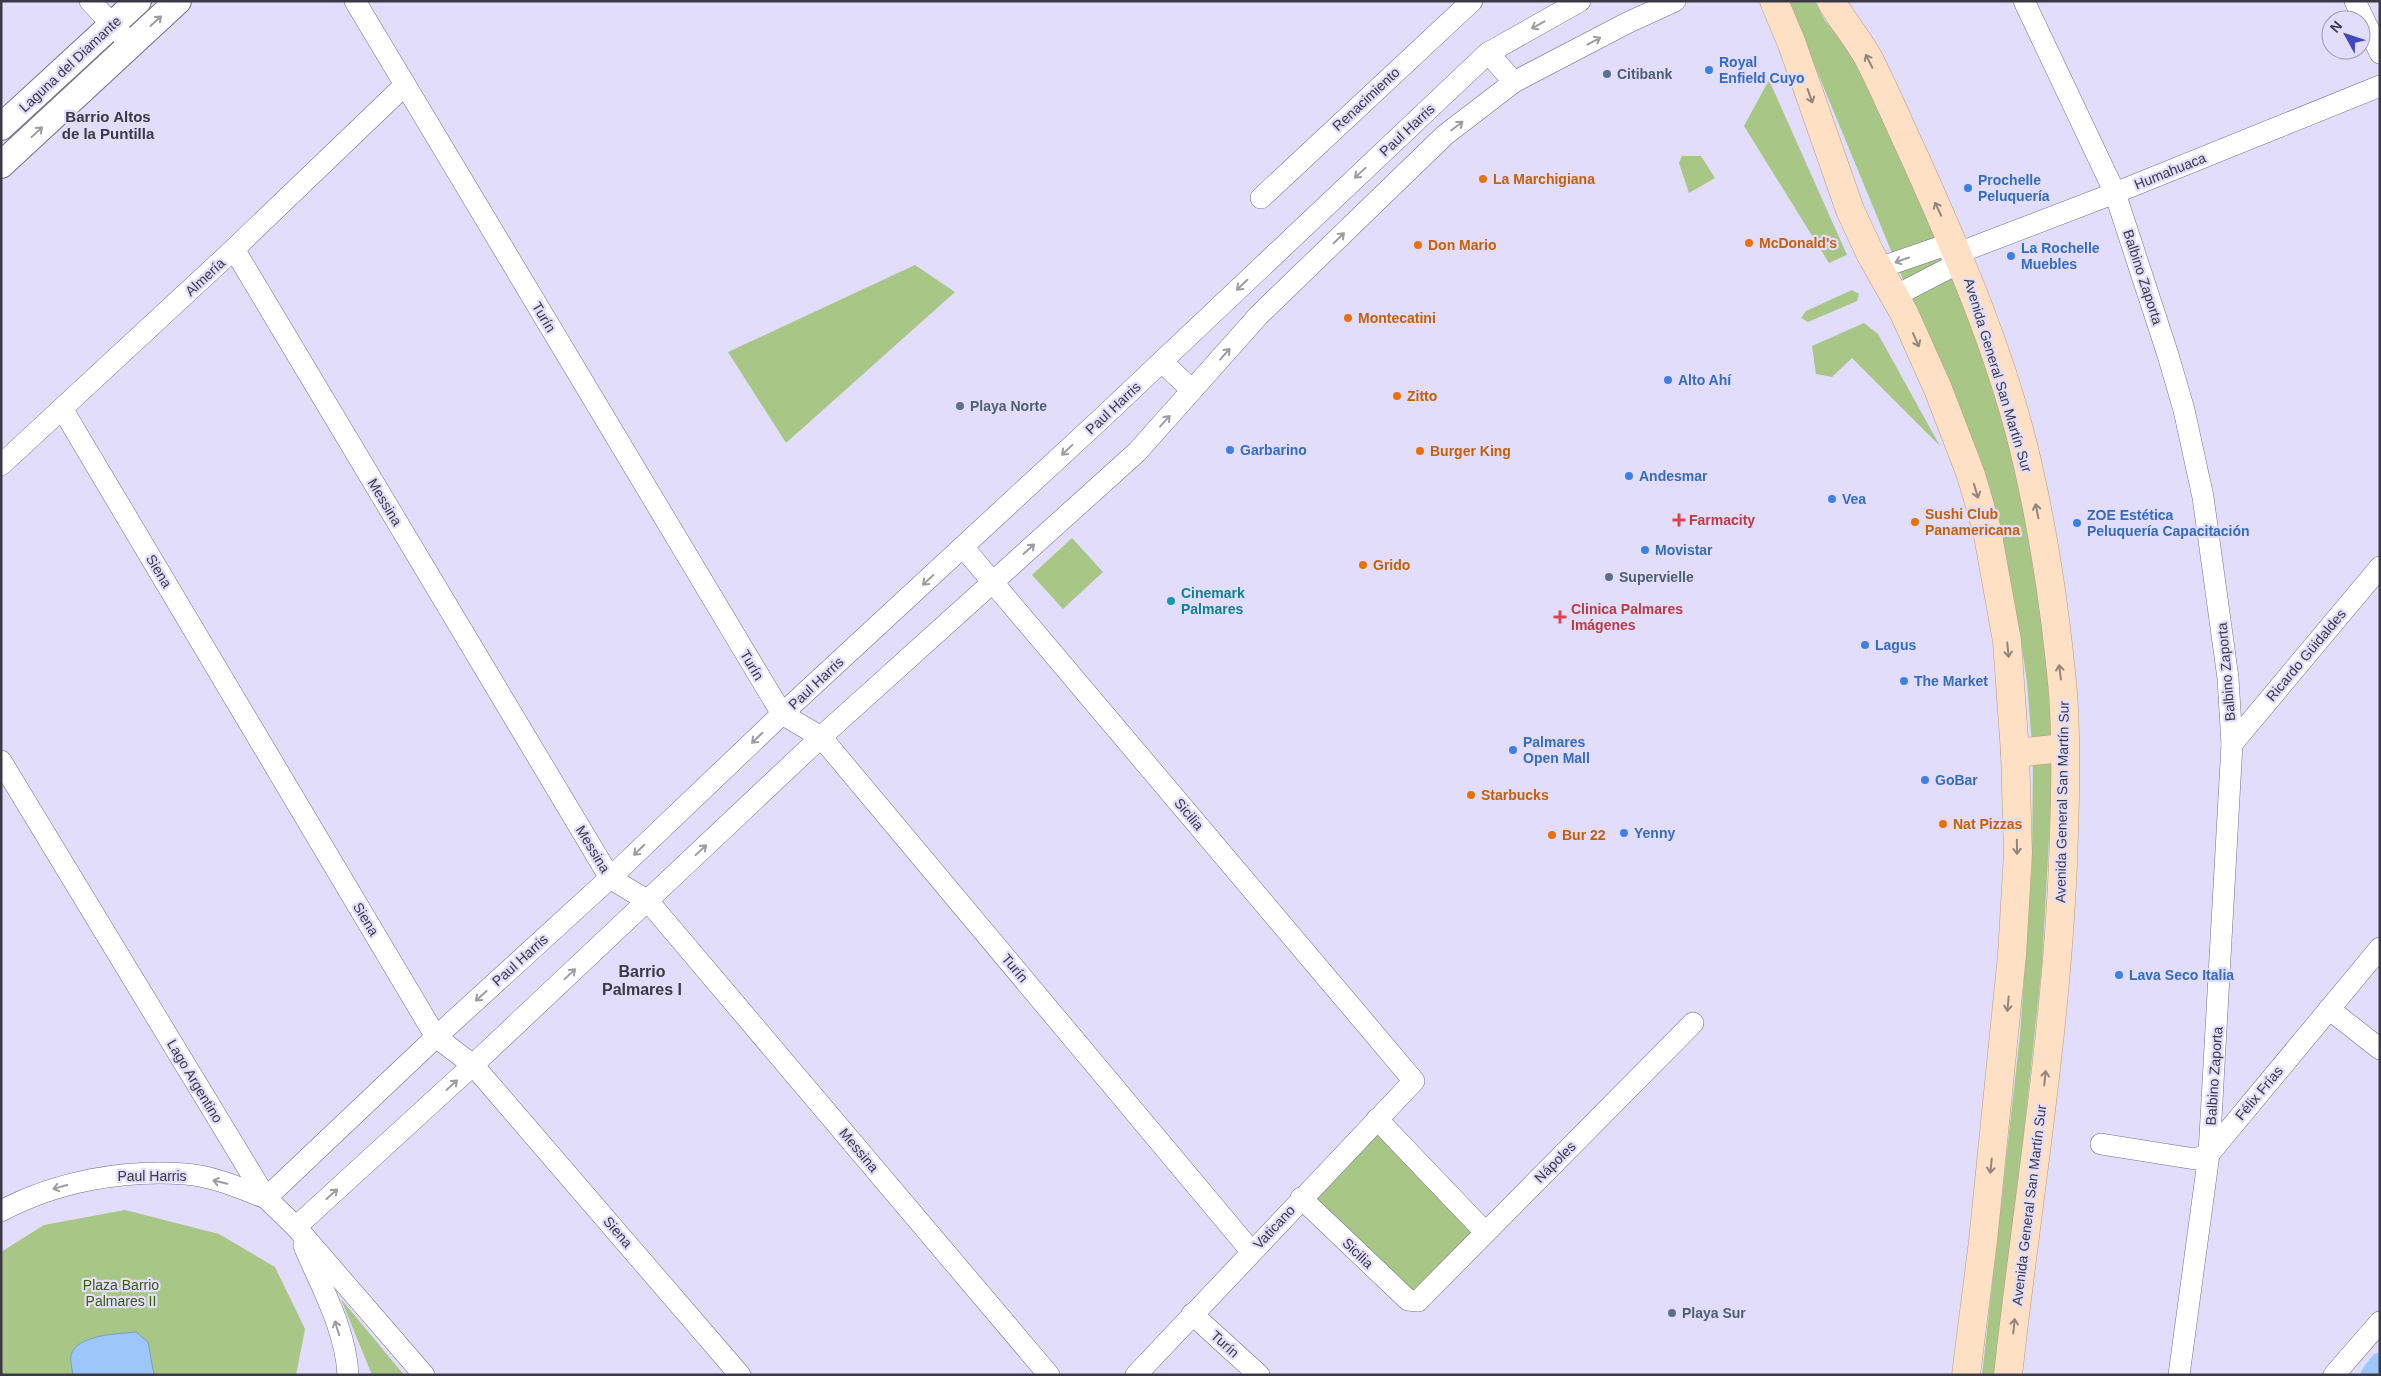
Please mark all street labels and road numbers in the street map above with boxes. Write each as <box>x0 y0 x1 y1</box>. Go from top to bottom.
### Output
street label: Laguna del Diamante <box>16 13 124 115</box>
street label: Renacimiento <box>1329 64 1403 134</box>
street label: Paul Harris <box>1376 101 1438 159</box>
street label: Humahuaca <box>2132 149 2208 193</box>
street label: Balbino Zaporta <box>2120 228 2166 327</box>
street label: Almería <box>182 255 228 299</box>
street label: Avenida General San Martín Sur <box>1961 276 2035 474</box>
street label: Turín <box>529 299 559 335</box>
street label: Paul Harris <box>1082 379 1144 437</box>
street label: Messina <box>365 476 405 529</box>
street label: Siena <box>143 552 175 591</box>
street label: Ricardo Güidaldes <box>2263 606 2349 704</box>
street label: Balbino Zaporta <box>2214 622 2238 722</box>
street label: Turín <box>737 647 767 683</box>
street label: Paul Harris <box>785 654 847 712</box>
street label: Avenida General San Martín Sur <box>2052 700 2072 903</box>
street label: Sicilia <box>1171 795 1207 833</box>
street label: Messina <box>573 823 613 876</box>
street label: Siena <box>350 900 382 939</box>
street label: Paul Harris <box>489 931 551 989</box>
street label: Turín <box>999 951 1031 985</box>
street label: Balbino Zaporta <box>2203 1026 2225 1126</box>
street label: Lago Argentino <box>164 1037 226 1126</box>
street label: Félix Frías <box>2232 1063 2286 1123</box>
street label: Avenida General San Martín Sur <box>2009 1103 2049 1306</box>
street label: Messina <box>836 1125 882 1175</box>
street label: Nápoles <box>1531 1138 1579 1186</box>
street label: Paul Harris <box>117 1168 187 1184</box>
street label: Vaticano <box>1250 1202 1298 1252</box>
street label: Siena <box>600 1213 636 1251</box>
street label: Sicilia <box>1339 1235 1377 1272</box>
street label: Turín <box>1208 1327 1242 1361</box>

